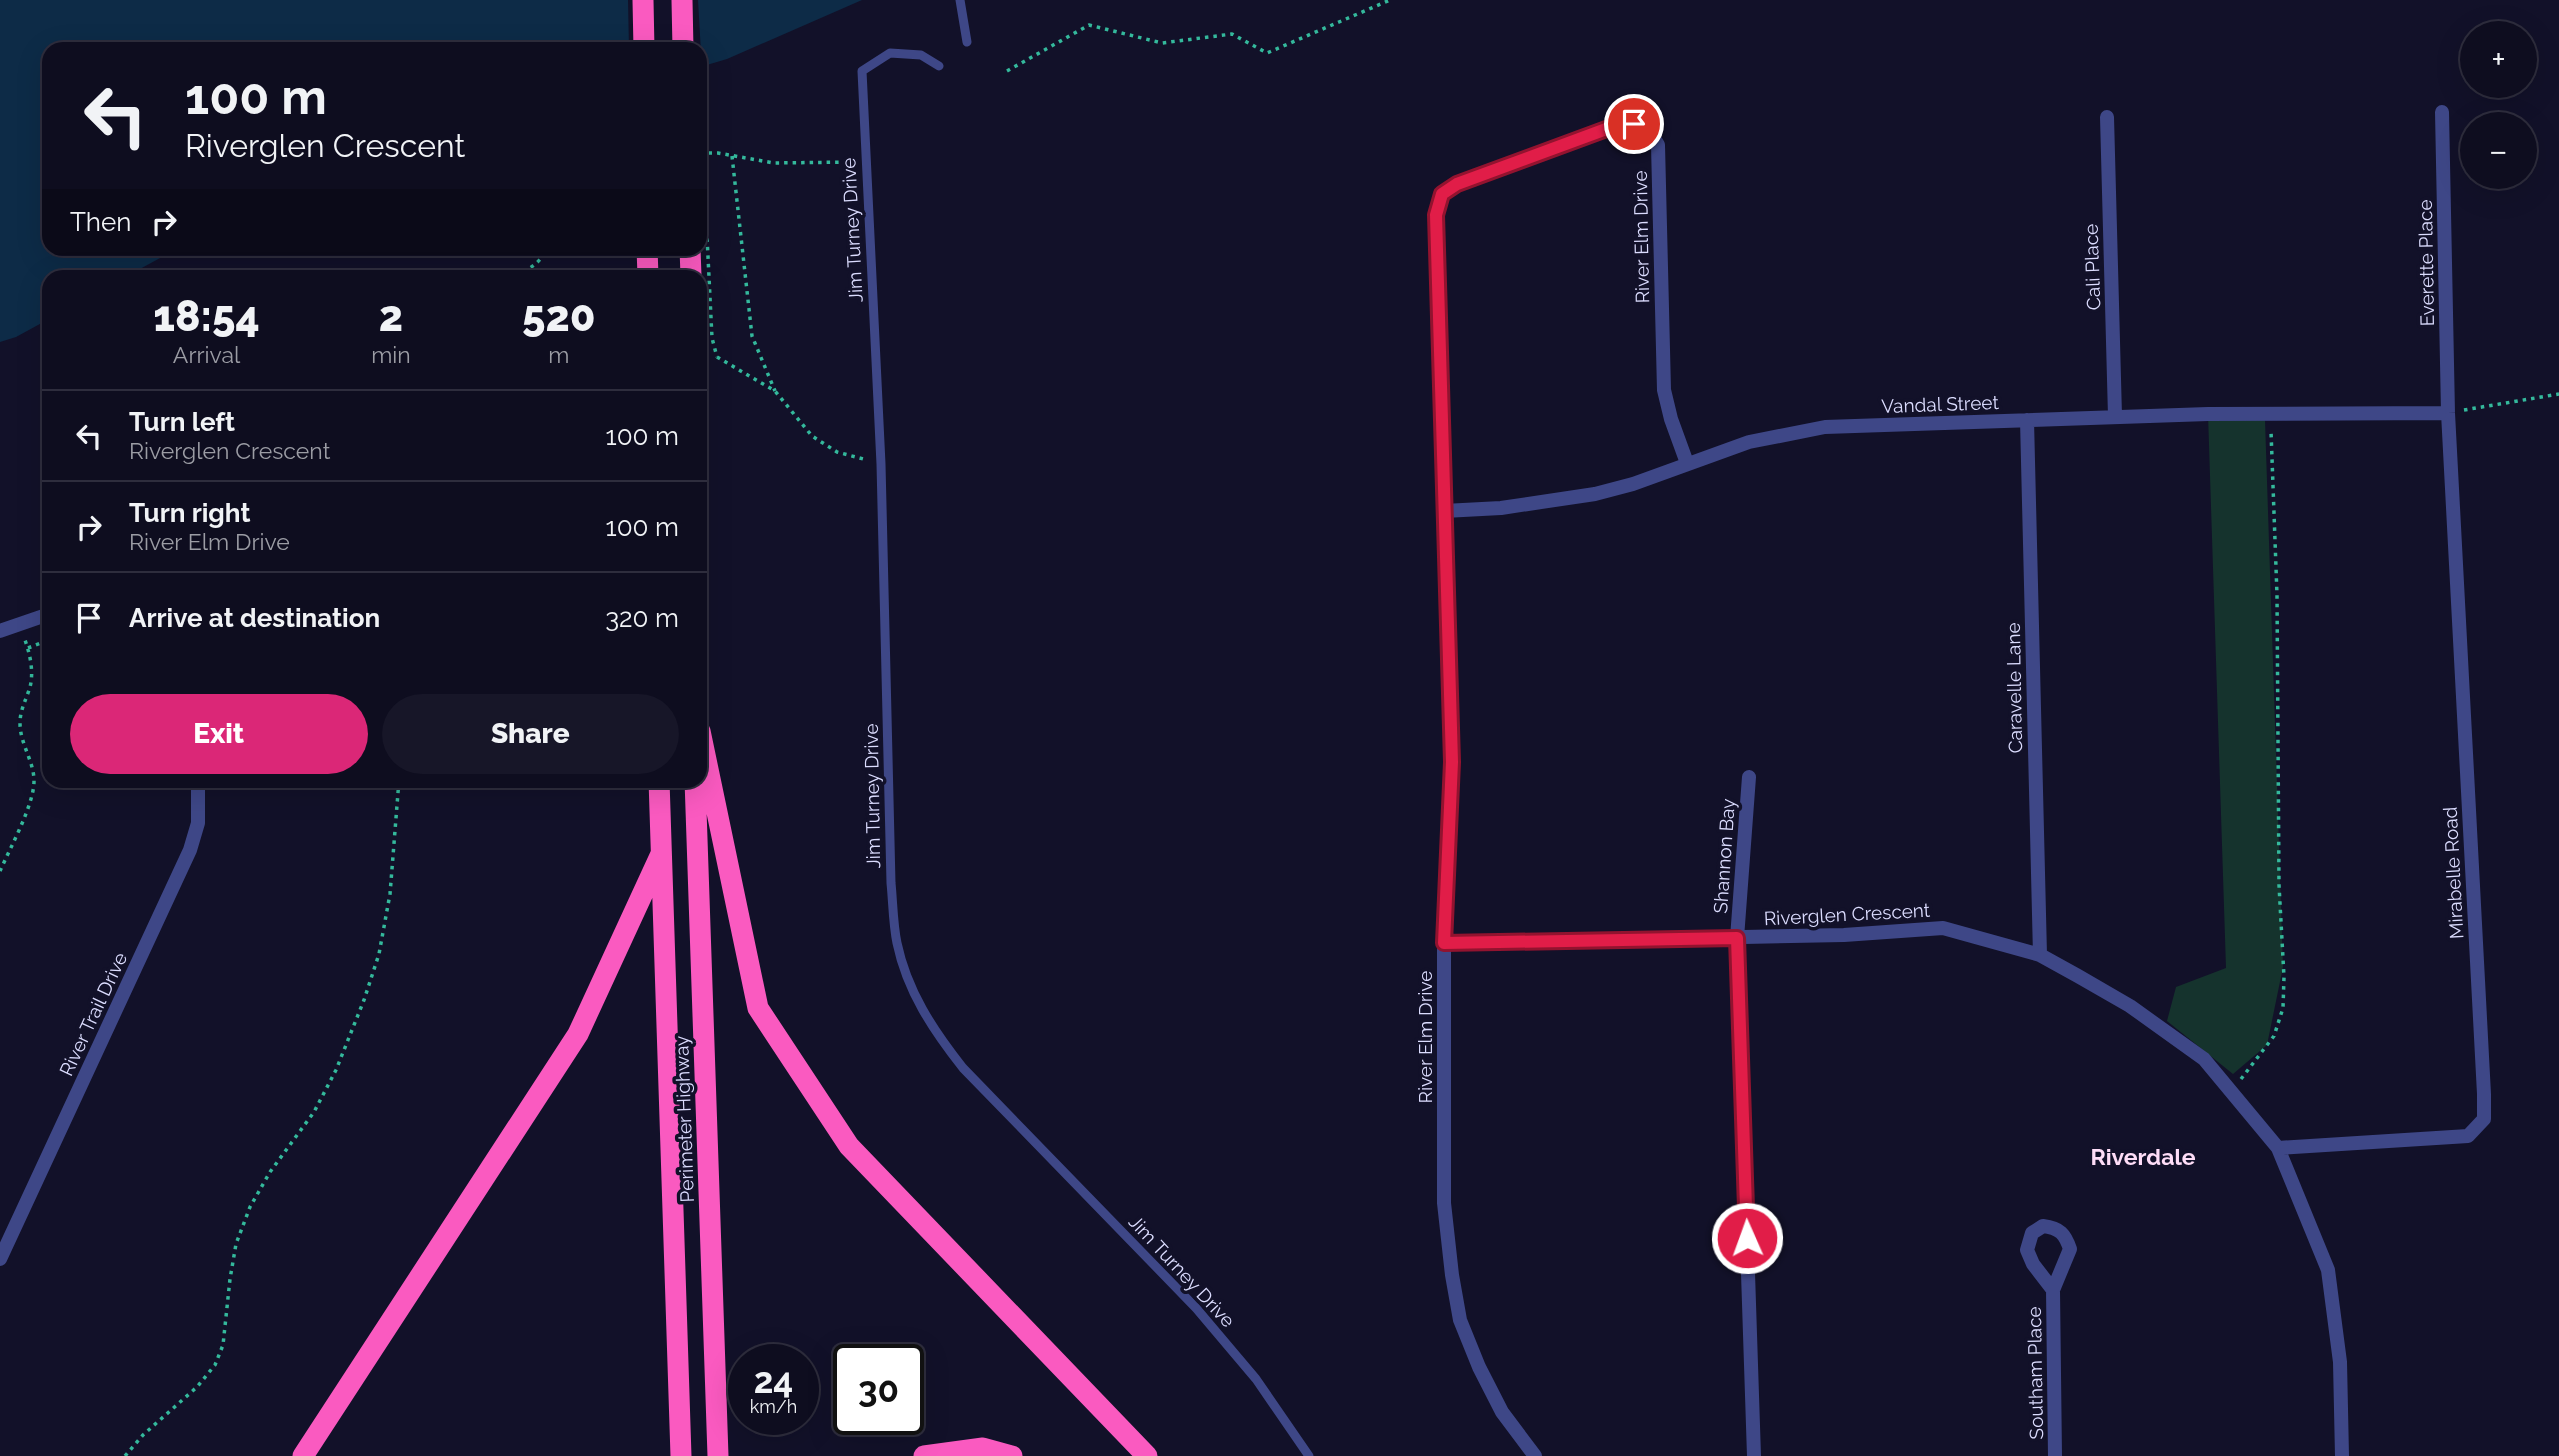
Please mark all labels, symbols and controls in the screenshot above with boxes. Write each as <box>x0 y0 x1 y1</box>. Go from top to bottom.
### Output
map controls <box>2460 21 2537 189</box>
button: + <box>2460 21 2537 98</box>
text: 100 m <box>185 68 327 125</box>
icon: left <box>70 70 161 161</box>
pin <box>1604 94 1664 154</box>
icon: arrive <box>1615 105 1653 143</box>
button: − <box>2460 112 2537 189</box>
text: Riverglen Crescent <box>185 127 465 164</box>
street label: Jim Turney Drive <box>837 157 867 303</box>
street label: River Elm Drive <box>1629 170 1653 304</box>
street label: Everette Place <box>2414 199 2438 327</box>
icon: right <box>145 203 183 241</box>
text: Then <box>70 207 131 237</box>
street label: Cali Place <box>2079 223 2105 311</box>
text: 18:54 <box>153 292 260 341</box>
text: 2 <box>379 292 403 341</box>
text: 520 <box>522 292 596 341</box>
text: Arrival <box>173 341 240 368</box>
text: min <box>371 341 411 368</box>
text: m <box>548 341 569 368</box>
street label: Vandal Street <box>1881 391 2000 417</box>
text: Turn left <box>129 407 235 437</box>
icon: left <box>70 417 108 455</box>
text: 100 m <box>606 421 679 451</box>
text: Riverglen Crescent <box>129 437 330 464</box>
text: Turn right <box>129 498 250 528</box>
icon: right <box>70 508 108 546</box>
text: 100 m <box>606 512 679 542</box>
text: River Elm Drive <box>129 528 290 555</box>
icon: arrive <box>70 599 108 637</box>
text: Arrive at destination <box>129 603 380 633</box>
text: 320 m <box>605 603 679 633</box>
street label: Caravelle Lane <box>2002 622 2026 754</box>
button: Exit <box>70 694 368 774</box>
button: Share <box>382 694 679 774</box>
street label: Jim Turney Drive <box>860 723 884 869</box>
street label: Shannon Bay <box>1709 798 1739 914</box>
street label: Mirabelle Road <box>2439 806 2467 940</box>
street label: Riverglen Crescent <box>1763 899 1931 929</box>
street label: River Trail Drive <box>55 949 131 1079</box>
street label: River Elm Drive <box>1414 971 1436 1103</box>
street label: Perimeter Highway <box>670 1035 698 1203</box>
district label: Riverdale <box>2091 1143 2196 1170</box>
position arrow <box>1710 1201 1784 1275</box>
street label: Jim Turney Drive <box>1125 1211 1239 1331</box>
street label: Southam Place <box>2023 1306 2047 1440</box>
speed limit sign: 30 <box>833 1344 924 1435</box>
text: 24 <box>754 1360 793 1401</box>
text: km/h <box>750 1396 797 1417</box>

